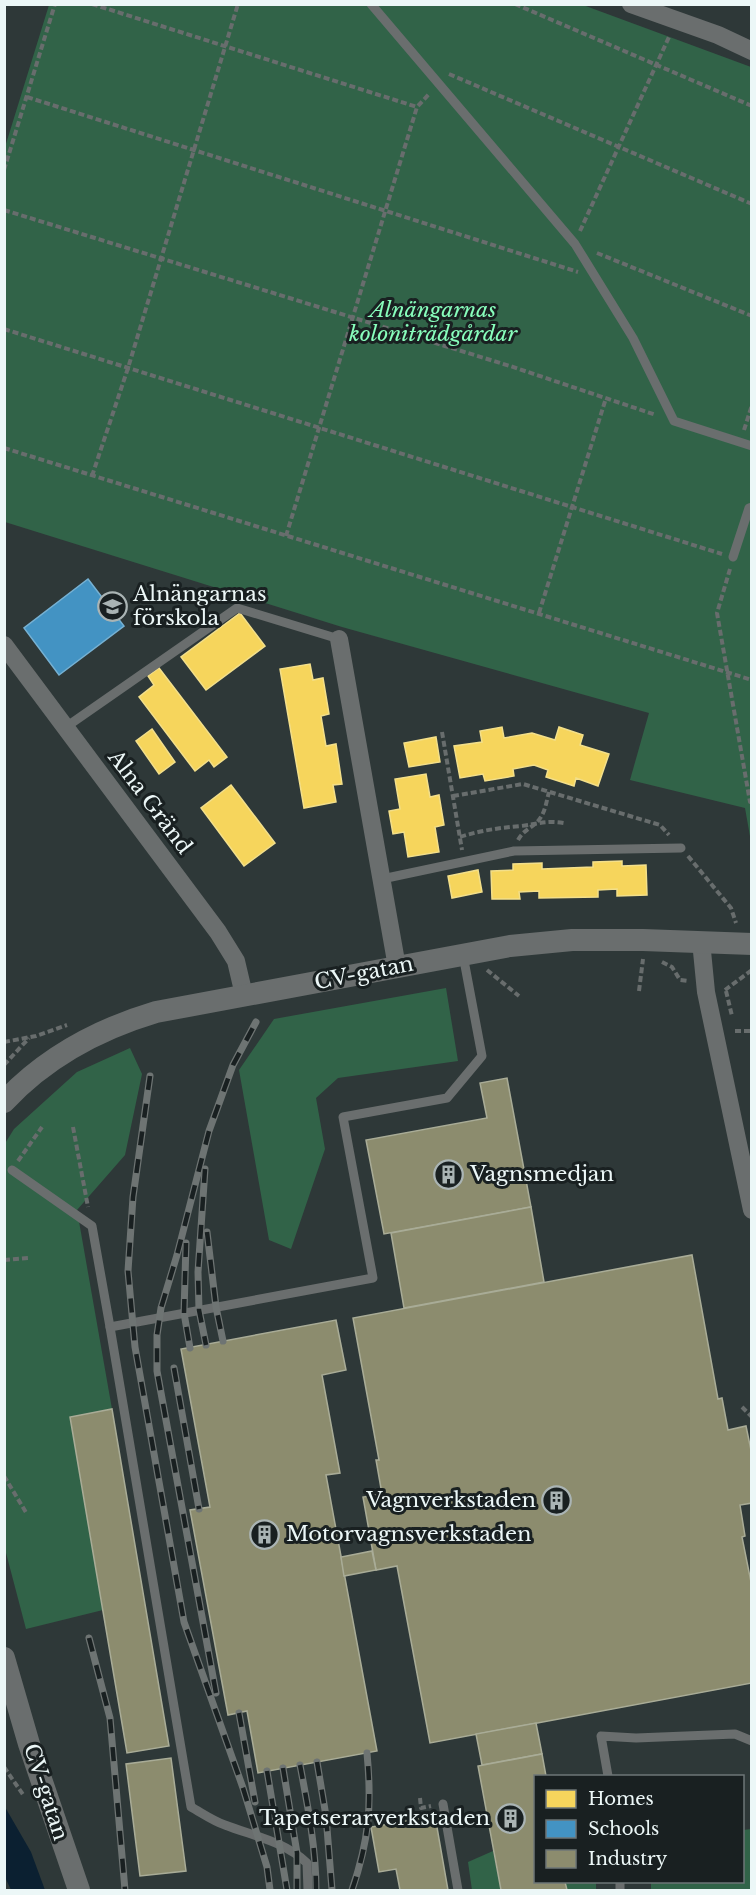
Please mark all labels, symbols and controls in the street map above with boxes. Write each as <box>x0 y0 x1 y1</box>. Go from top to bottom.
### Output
park label: Alnängarnas koloniträdgårdar <box>348 297 518 347</box>
place label: Alnängarnas förskola <box>132 581 266 631</box>
school or university icon: Alnängarnas förskola <box>96 590 128 622</box>
street label: Alna Gränd <box>102 744 198 859</box>
street label: CV-gatan <box>312 951 416 995</box>
building icon: Vagnsmedjan <box>433 1158 465 1190</box>
place label: Vagnsmedjan <box>469 1161 614 1187</box>
building icon: Vagnverkstaden <box>541 1484 573 1516</box>
place label: Vagnverkstaden <box>365 1487 536 1513</box>
building icon: Motorvagnsverkstaden <box>249 1518 281 1550</box>
place label: Motorvagnsverkstaden <box>286 1521 531 1547</box>
street label: CV-gatan <box>18 1740 74 1844</box>
legend <box>534 1775 744 1883</box>
text: Homes <box>588 1788 654 1810</box>
building icon: Tapetserarverkstaden <box>495 1802 527 1834</box>
place label: Tapetserarverkstaden <box>259 1805 490 1831</box>
text: Schools <box>588 1818 659 1840</box>
text: Industry <box>588 1848 668 1870</box>

